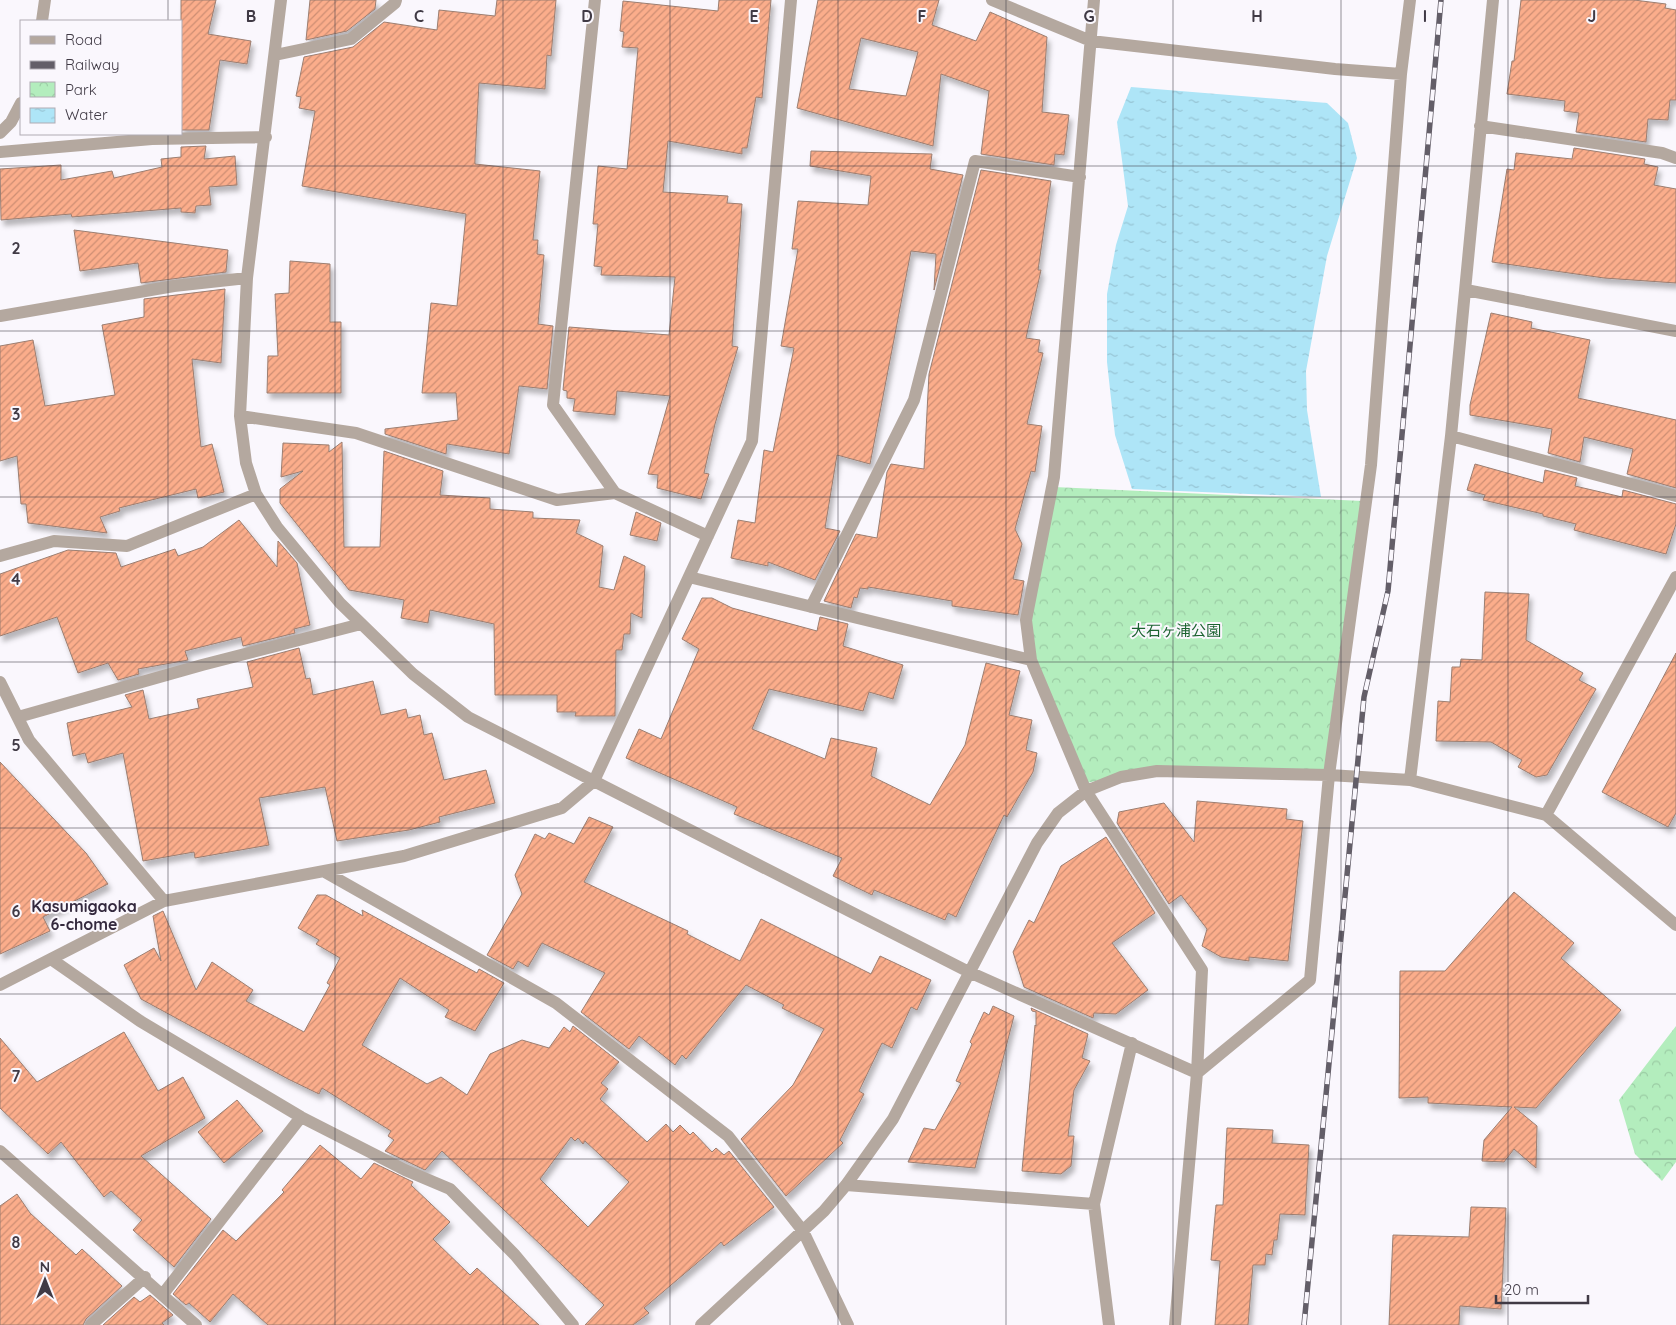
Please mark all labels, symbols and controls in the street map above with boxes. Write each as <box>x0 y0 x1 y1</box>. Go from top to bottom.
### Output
text: B <box>246 6 256 26</box>
text: C <box>414 6 424 26</box>
text: D <box>581 6 593 26</box>
text: E <box>749 6 759 26</box>
text: F <box>918 6 927 26</box>
text: G <box>1083 6 1095 26</box>
text: H <box>1251 6 1263 26</box>
text: I <box>1423 6 1427 26</box>
text: J <box>1588 6 1596 26</box>
legend <box>20 20 182 135</box>
text: Road <box>65 30 102 49</box>
text: Railway <box>65 55 120 74</box>
text: Park <box>65 80 97 99</box>
text: Water <box>65 105 108 124</box>
text: 2 <box>11 238 21 258</box>
text: 3 <box>12 404 20 424</box>
text: 4 <box>11 569 21 589</box>
park label: 大石ヶ浦公園 <box>1131 621 1221 640</box>
text: 5 <box>11 735 21 755</box>
district label: Kasumigaoka 6-chome <box>31 896 137 934</box>
text: 6 <box>12 901 21 921</box>
text: 7 <box>12 1066 21 1086</box>
text: 8 <box>12 1232 21 1252</box>
north arrow <box>20 1255 70 1305</box>
text: N <box>40 1258 50 1276</box>
scale bar <box>1496 1272 1588 1304</box>
text: 20 m <box>1504 1280 1539 1299</box>

